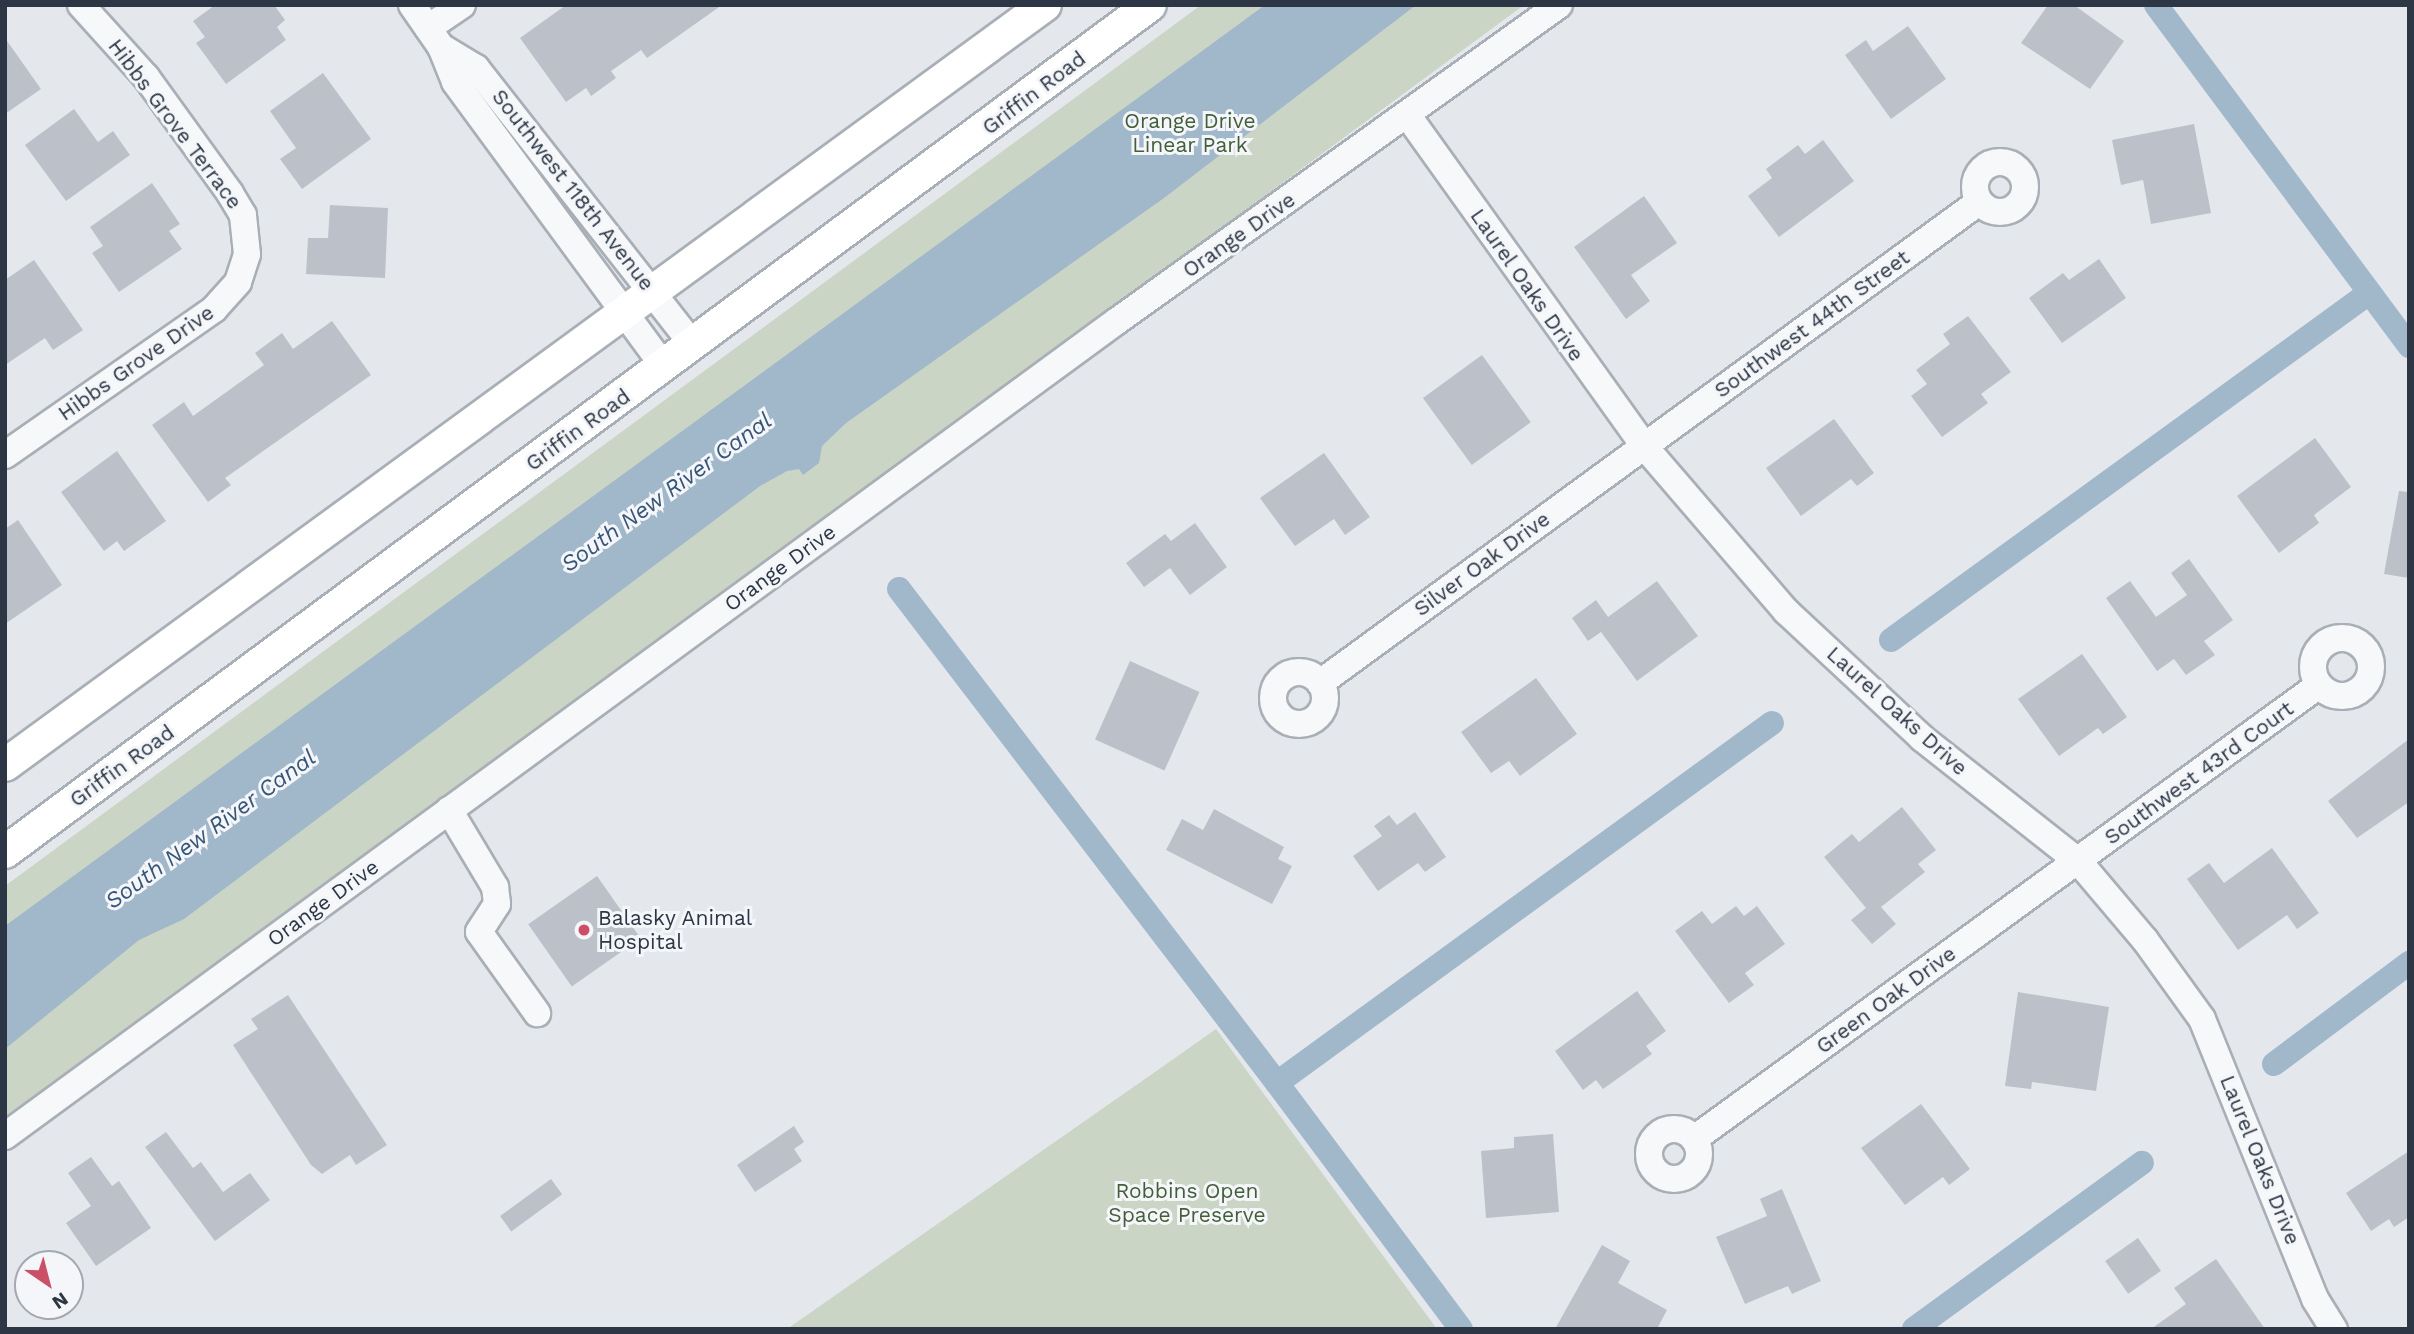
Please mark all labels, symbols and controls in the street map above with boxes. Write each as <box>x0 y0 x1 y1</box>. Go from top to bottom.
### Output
street label: Hibbs Grove Terrace <box>103 34 247 214</box>
street label: Griffin Road <box>977 46 1091 140</box>
street label: Southwest 118th Avenue <box>486 84 660 296</box>
park label: Orange Drive Linear Park <box>1124 108 1256 158</box>
street label: Orange Drive <box>1178 187 1300 283</box>
street label: Laurel Oaks Drive <box>1465 204 1589 366</box>
street label: Southwest 44th Street <box>1710 245 1914 403</box>
street label: Hibbs Grove Drive <box>53 300 219 426</box>
street label: Griffin Road <box>521 384 635 476</box>
water label: South New River Canal <box>556 407 778 579</box>
street label: Silver Oak Drive <box>1409 506 1555 622</box>
street label: Orange Drive <box>719 519 841 617</box>
street label: Laurel Oaks Drive <box>1821 641 1973 781</box>
street label: Southwest 43rd Court <box>2100 696 2298 850</box>
street label: Griffin Road <box>65 720 179 812</box>
water label: South New River Canal <box>100 744 322 916</box>
street label: Orange Drive <box>262 854 384 952</box>
place label: Balasky Animal Hospital <box>598 905 754 955</box>
marker: Balasky Animal Hospital <box>576 922 592 938</box>
street label: Green Oak Drive <box>1811 941 1961 1059</box>
street label: Laurel Oaks Drive <box>2214 1071 2306 1249</box>
park label: Robbins Open Space Preserve <box>1108 1178 1266 1228</box>
north arrow <box>14 1250 84 1320</box>
text: N <box>48 1288 73 1314</box>

